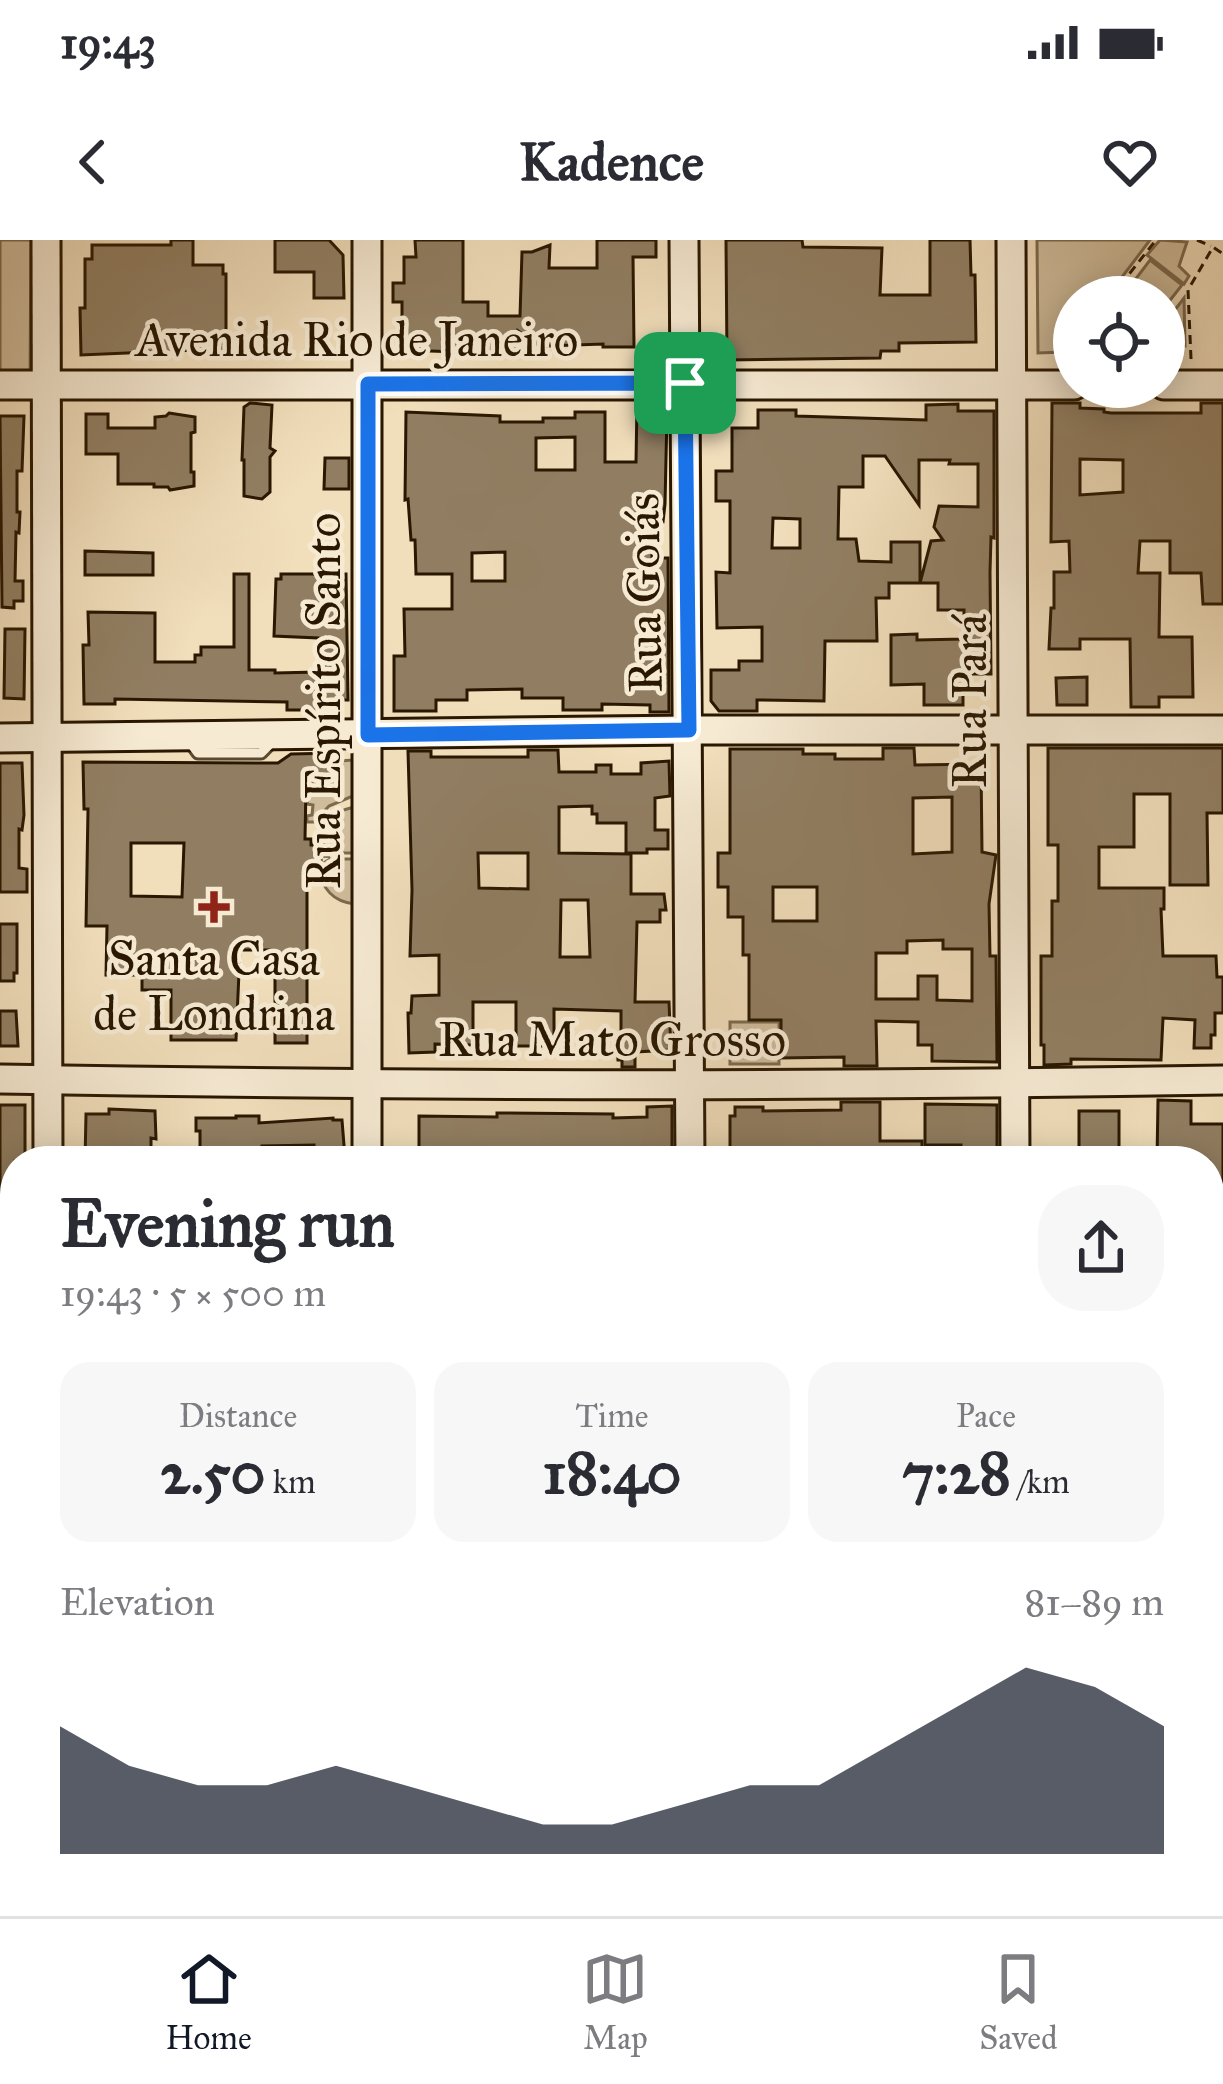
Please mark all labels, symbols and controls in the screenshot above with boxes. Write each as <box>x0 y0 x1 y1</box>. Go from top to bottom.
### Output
text: 19:43 <box>60 15 156 70</box>
icon: back <box>60 129 126 195</box>
text: Kadence <box>519 129 704 195</box>
icon: heart <box>1097 129 1163 195</box>
map controls <box>1053 276 1185 408</box>
button: locate <box>1053 276 1185 408</box>
street label: Avenida Rio de Janeiro <box>134 310 578 369</box>
pin <box>634 332 736 434</box>
icon: arrive <box>652 350 718 416</box>
street label: Rua Goiás <box>612 492 675 694</box>
street label: Rua Espírito Santo <box>294 513 353 889</box>
street label: Rua Pará <box>940 613 999 788</box>
marker: Santa Casa de Londrina <box>198 891 230 923</box>
place label: Santa Casa de Londrina <box>93 929 336 1043</box>
street label: Rua Mato Grosso <box>438 1010 786 1069</box>
text: Evening run <box>60 1183 395 1264</box>
button: share <box>1038 1185 1164 1311</box>
text: 19:43 · 5 × 500 m <box>60 1269 326 1317</box>
text: Distance <box>179 1396 297 1436</box>
text: Time <box>575 1396 649 1436</box>
text: Pace <box>956 1396 1016 1436</box>
text: 2.50 <box>160 1436 266 1509</box>
text: 18:40 <box>542 1436 682 1509</box>
text: 7:28 <box>902 1436 1011 1509</box>
text: km <box>266 1462 316 1502</box>
text: /km <box>1011 1462 1070 1502</box>
text: Elevation <box>60 1578 215 1626</box>
text: 81–89 m <box>1025 1578 1164 1626</box>
tab: Home <box>165 1946 252 2058</box>
tab: Map <box>582 1946 648 2058</box>
tab: Saved <box>979 1946 1058 2058</box>

